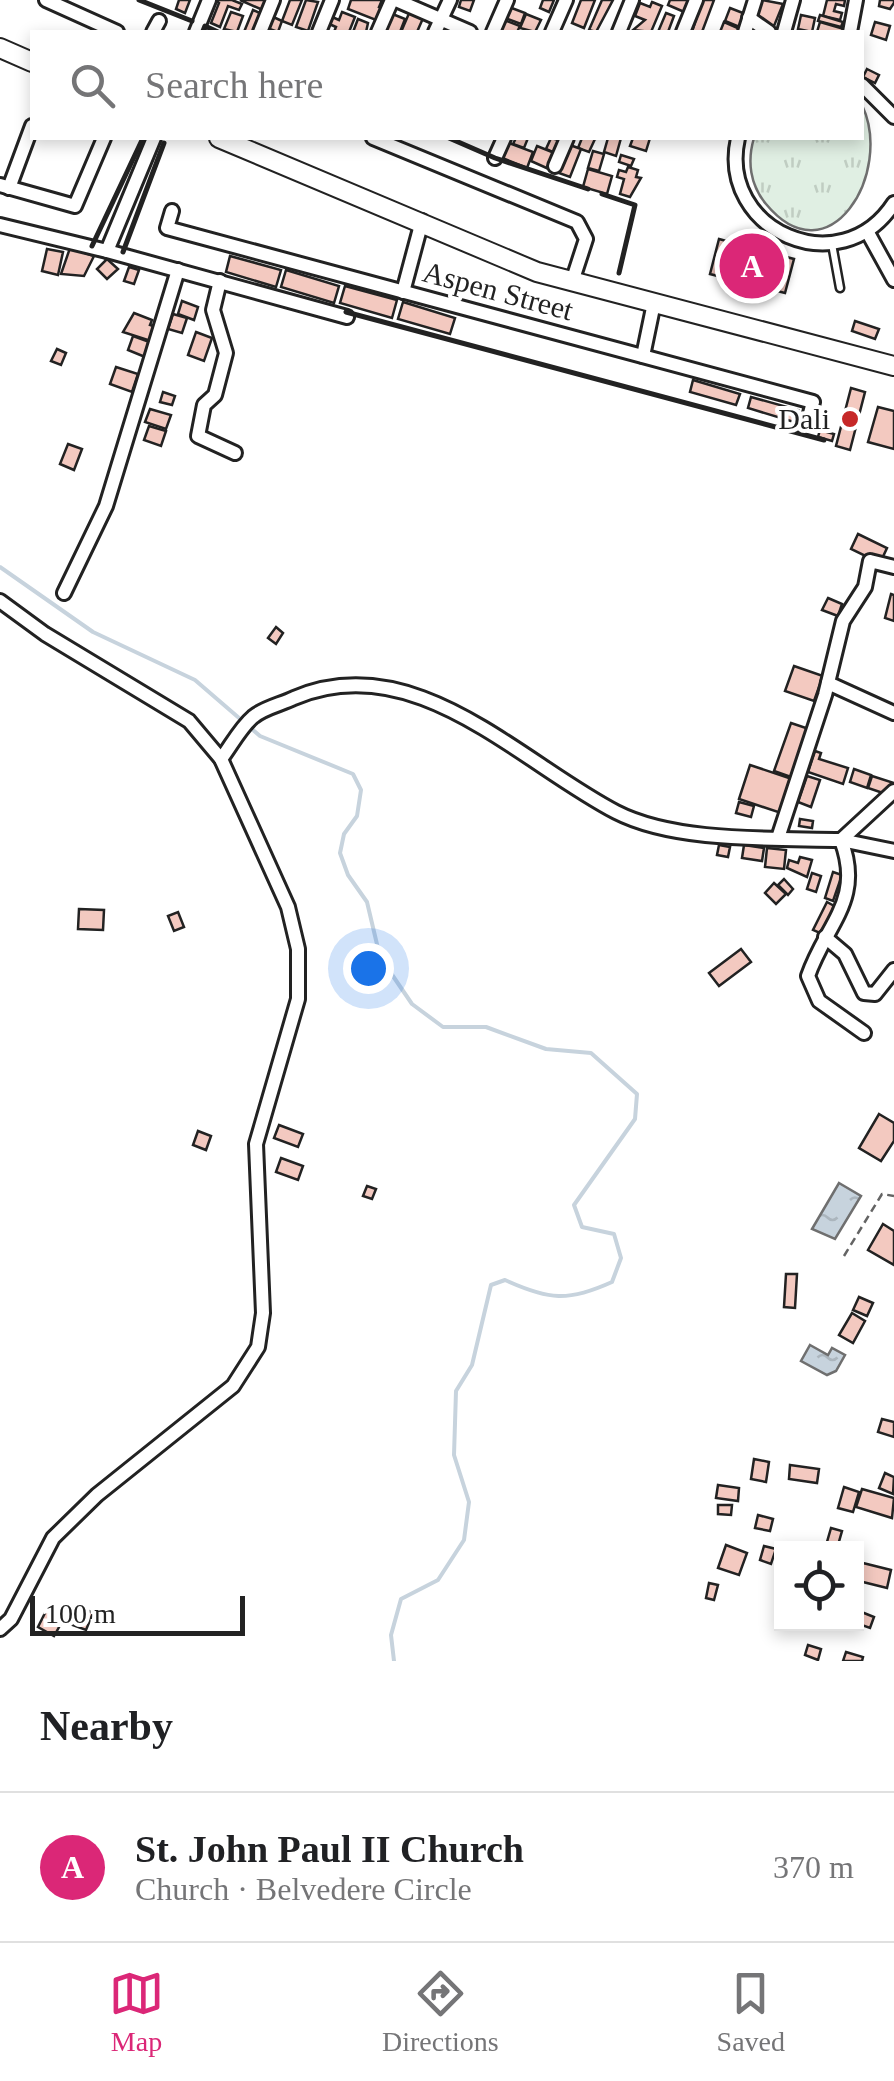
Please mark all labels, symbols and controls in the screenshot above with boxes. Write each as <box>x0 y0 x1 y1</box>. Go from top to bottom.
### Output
search box <box>30 30 864 140</box>
icon: search <box>65 58 120 113</box>
text: Search here <box>145 64 323 106</box>
pin: A <box>720 228 784 304</box>
street label: Aspen Street <box>419 255 577 327</box>
place label: Dali <box>778 402 830 435</box>
marker: Dali <box>839 408 861 430</box>
your location <box>343 943 394 994</box>
map controls <box>774 1541 864 1631</box>
button: locate <box>774 1541 864 1631</box>
scale bar <box>30 1591 245 1636</box>
text: 100 m <box>45 1598 116 1629</box>
text: Nearby <box>40 1703 173 1749</box>
text: St. John Paul II Church <box>135 1828 524 1870</box>
text: A <box>61 1849 84 1885</box>
text: 370 m <box>773 1849 854 1885</box>
text: Church · Belvedere Circle <box>135 1871 472 1907</box>
tab: Map <box>109 1966 164 2058</box>
tab: Directions <box>382 1966 499 2058</box>
tab: Saved <box>717 1966 785 2058</box>

